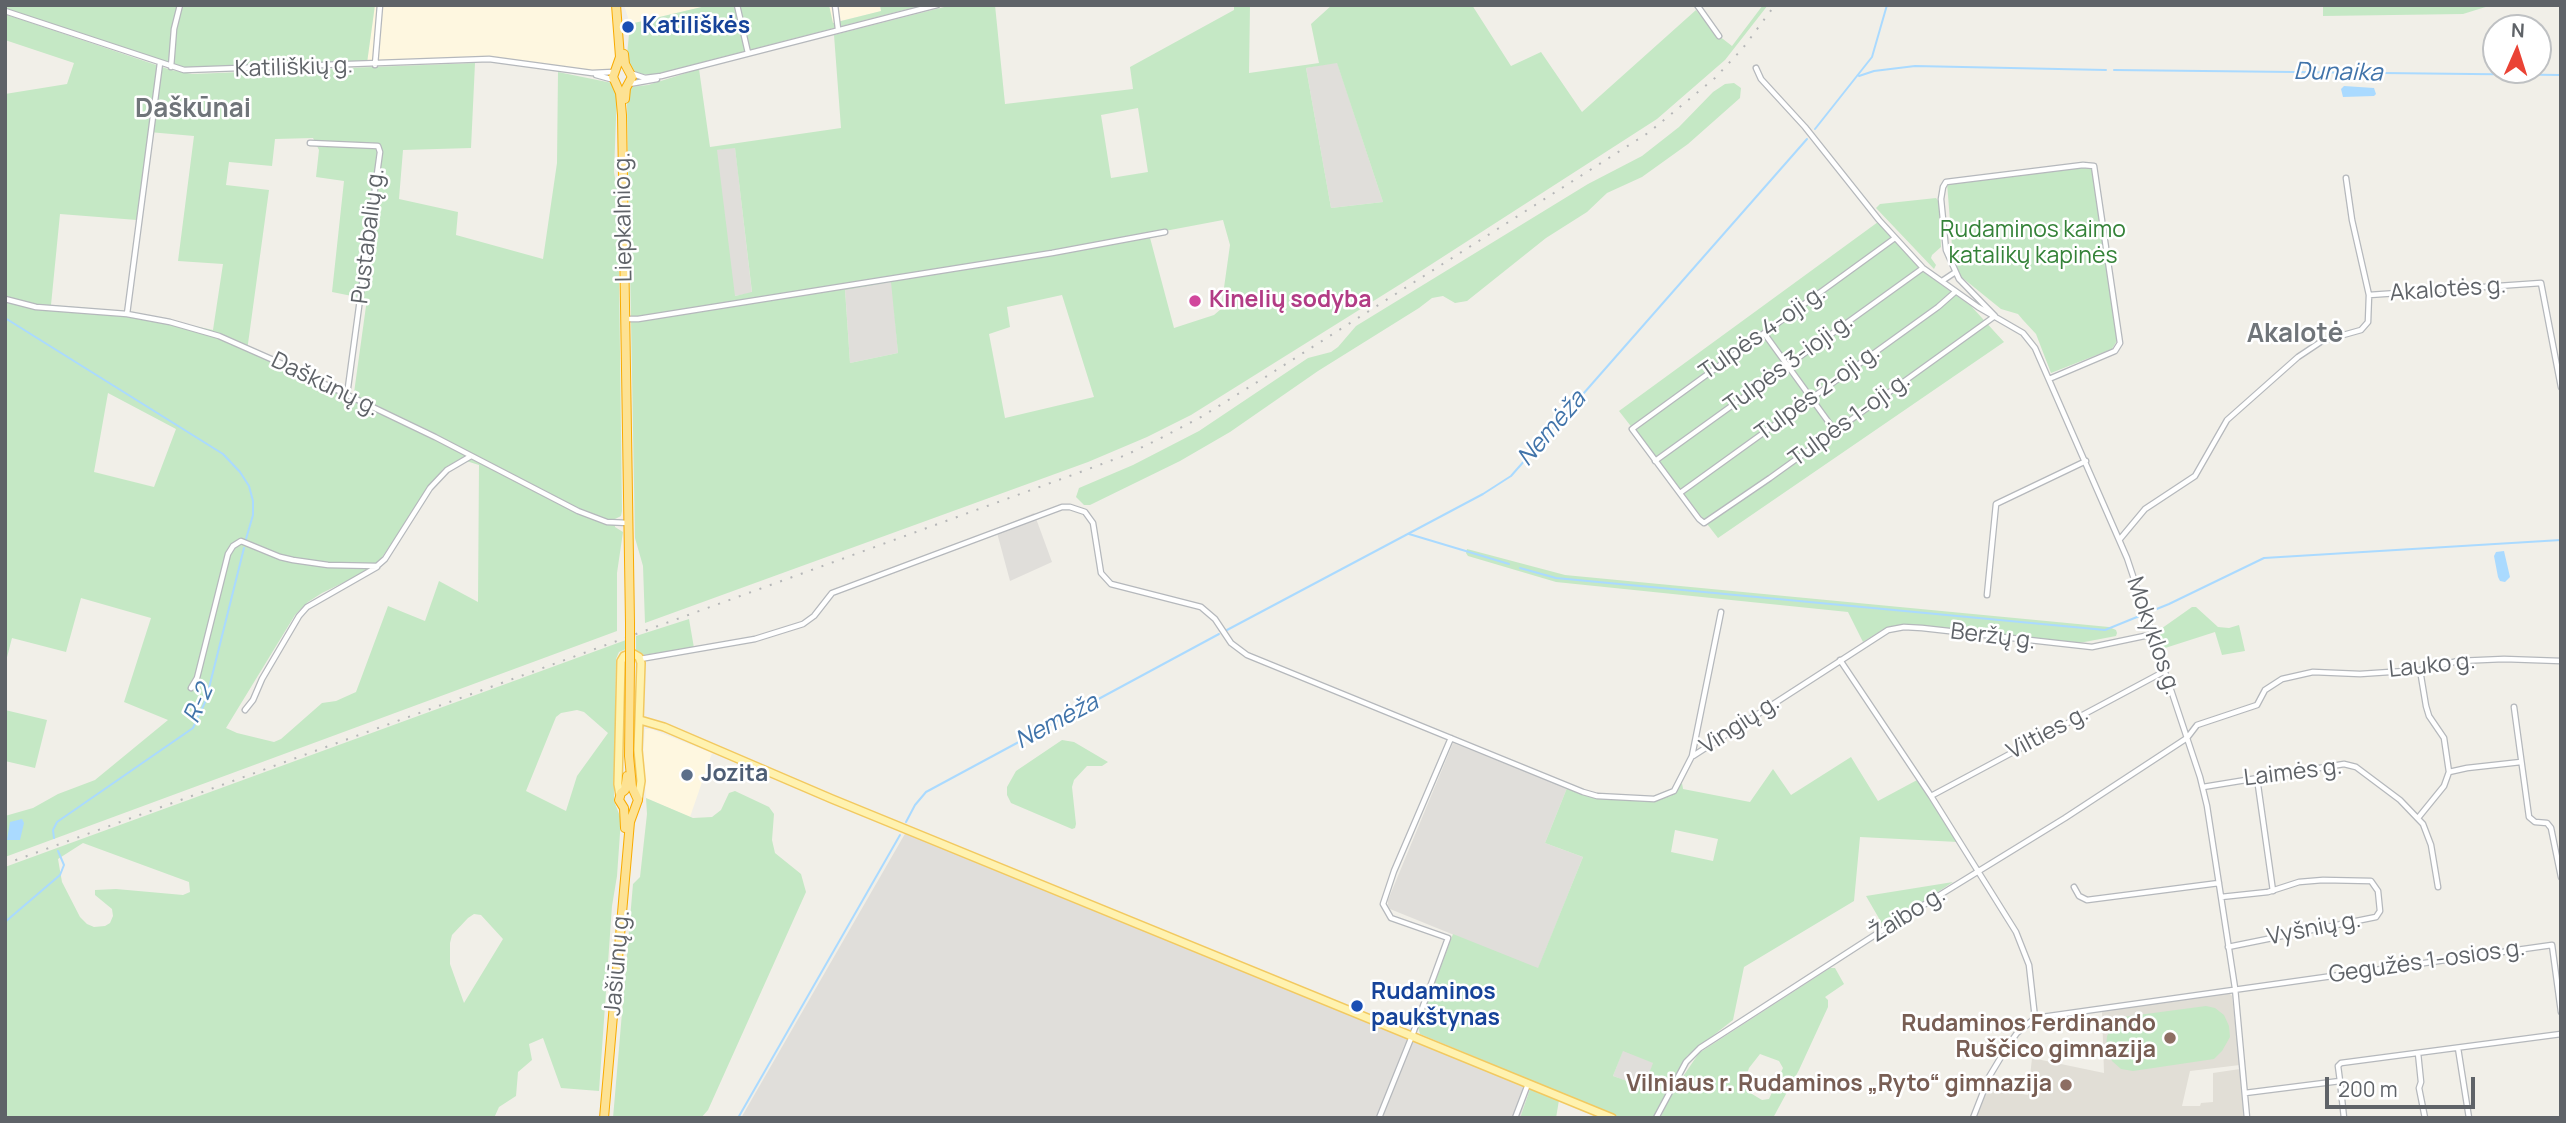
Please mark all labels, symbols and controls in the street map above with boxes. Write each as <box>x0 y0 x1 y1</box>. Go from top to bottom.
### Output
place label: Katiliškės <box>642 13 750 41</box>
north arrow <box>2482 14 2552 84</box>
text: N <box>2510 17 2525 43</box>
marker: Katiliškės <box>620 19 636 35</box>
street label: Katiliškių g. <box>234 52 354 84</box>
water label: Dunaika <box>2293 58 2383 88</box>
district label: Daškūnai <box>135 94 251 126</box>
street label: Liepkalnio g. <box>609 152 639 282</box>
street label: Pustabalių g. <box>347 167 391 305</box>
park label: Rudaminos kaimo katalikų kapinės <box>1940 217 2126 271</box>
street label: Akalotės g. <box>2389 272 2507 308</box>
street label: Tulpės 4-oji g. <box>1695 279 1831 387</box>
place label: Kinelių sodyba <box>1209 287 1371 315</box>
marker: Kinelių sodyba <box>1187 293 1203 309</box>
street label: Tulpės 3-ioji g. <box>1719 308 1859 420</box>
district label: Akalotė <box>2247 319 2343 351</box>
street label: Tulpės 2-oji g. <box>1750 339 1886 447</box>
street label: Daškūnų g. <box>266 347 384 423</box>
street label: Tulpės 1-oji g. <box>1784 367 1916 473</box>
water label: Nemėža <box>1512 386 1592 472</box>
street label: Mokyklos g. <box>2120 573 2186 699</box>
street label: Beržų g. <box>1949 618 2037 656</box>
street label: Lauko g. <box>2387 648 2477 684</box>
water label: R-2 <box>178 680 220 728</box>
water label: Nemėža <box>1011 688 1103 756</box>
street label: Vingių g. <box>1695 689 1785 761</box>
street label: Vilties g. <box>2003 700 2093 766</box>
street label: Laimės g. <box>2242 753 2344 793</box>
place label: Jozita <box>701 761 768 789</box>
marker: Jozita <box>679 767 695 783</box>
street label: Žaibo g. <box>1865 881 1951 949</box>
street label: Vyšnių g. <box>2265 906 2363 952</box>
street label: Jašiūnų g. <box>600 909 636 1017</box>
street label: Gegužės 1-osios g. <box>2327 935 2527 989</box>
place label: Rudaminos paukštynas <box>1371 979 1500 1033</box>
marker: Rudaminos paukštynas <box>1349 998 1365 1014</box>
place label: Rudaminos Ferdinando Ruščico gimnazija <box>1901 1011 2156 1065</box>
marker: Rudaminos Ferdinando Ruščico gimnazija <box>2162 1030 2178 1046</box>
scale bar <box>2328 1064 2478 1108</box>
place label: Vilniaus r. Rudaminos „Ryto“ gimnazija <box>1626 1071 2052 1099</box>
text: 200 m <box>2338 1075 2398 1103</box>
marker: Vilniaus r. Rudaminos „Ryto“ gimnazija <box>2058 1077 2074 1093</box>

